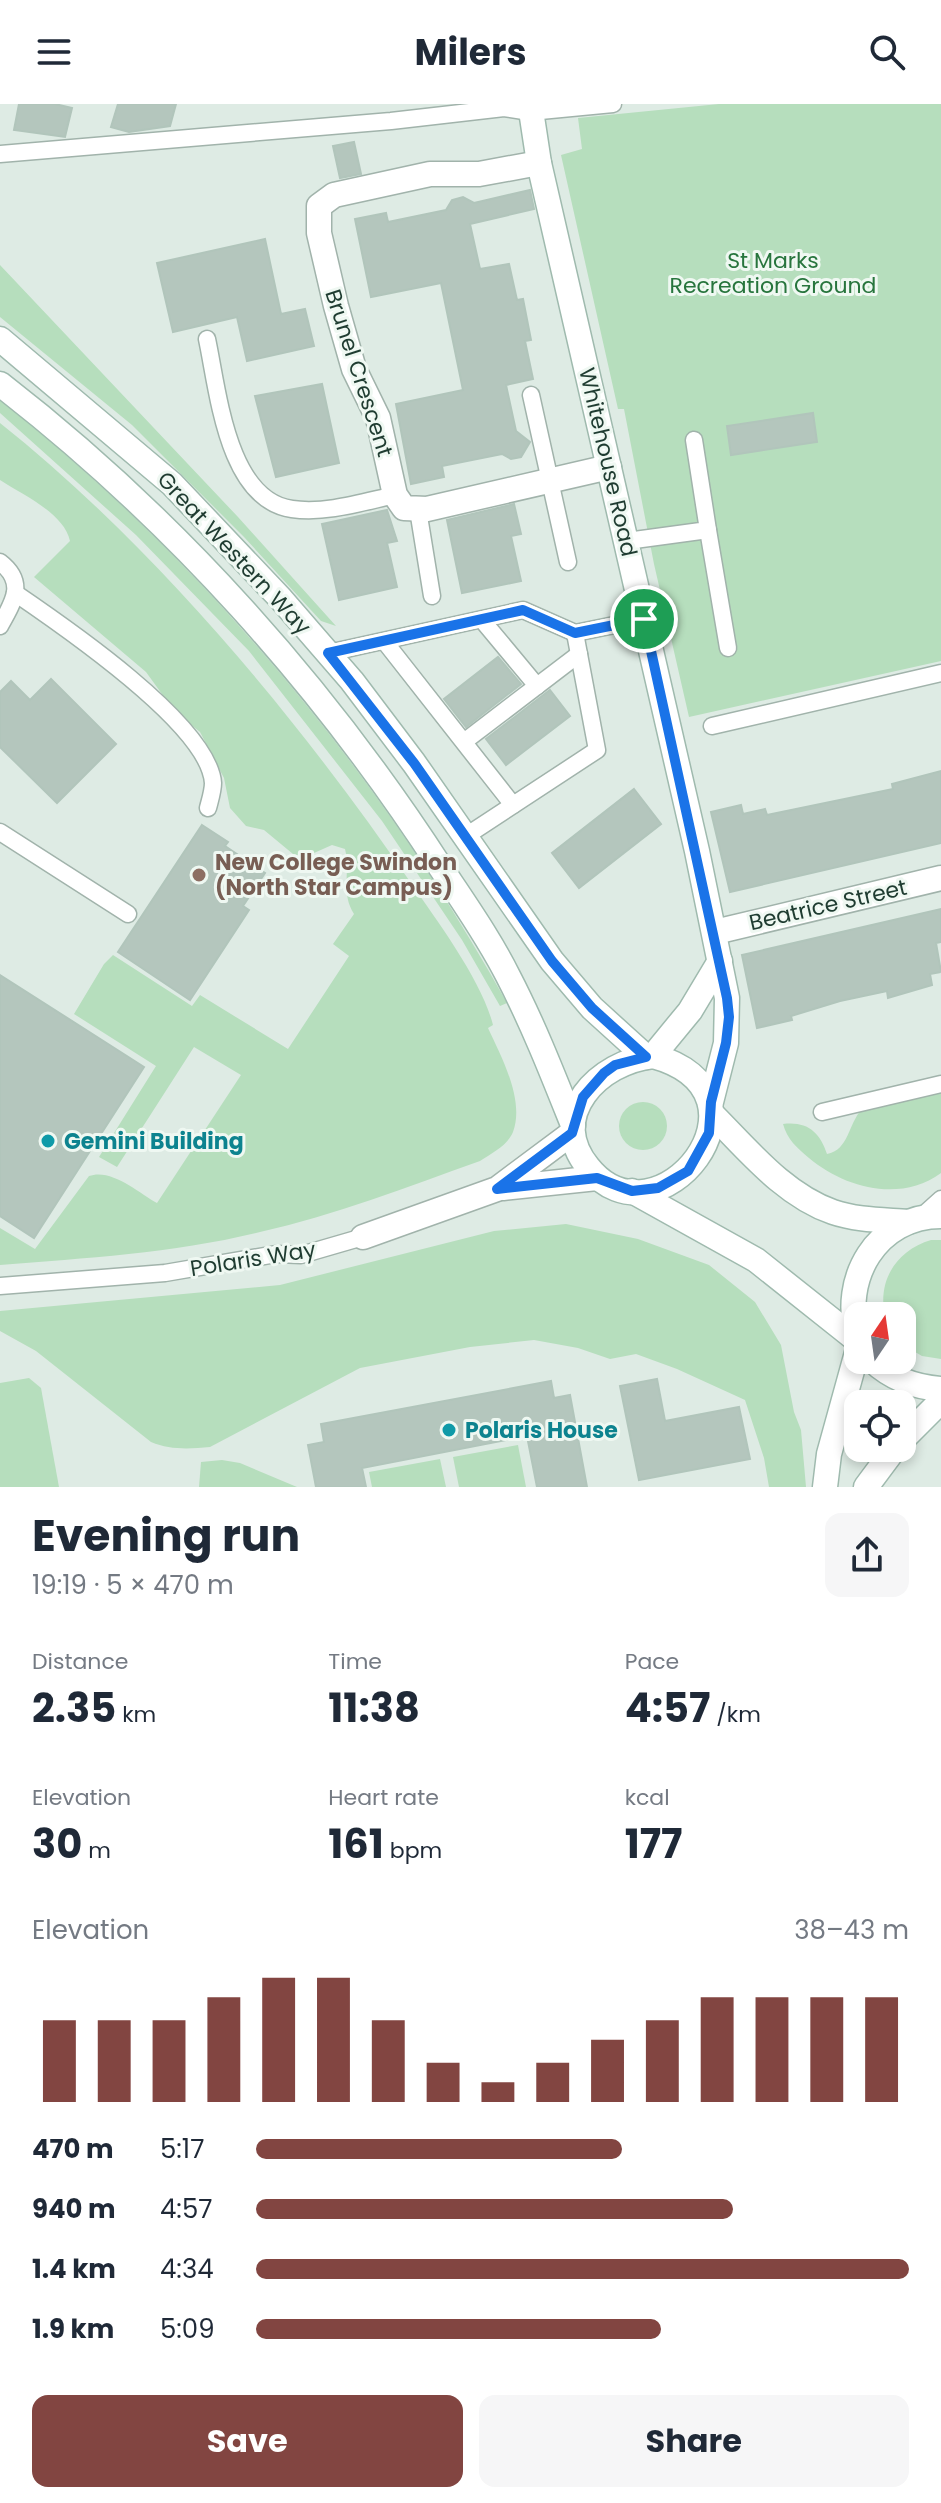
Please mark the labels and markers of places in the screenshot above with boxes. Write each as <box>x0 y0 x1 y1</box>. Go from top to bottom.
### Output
pin <box>610 585 678 653</box>
place label: New College Swindon (North Star Campus) <box>215 847 457 903</box>
marker: New College Swindon (North Star Campus) <box>190 866 208 884</box>
place label: Gemini Building <box>64 1126 244 1157</box>
marker: Gemini Building <box>39 1132 57 1150</box>
place label: Polaris House <box>465 1415 618 1446</box>
marker: Polaris House <box>440 1421 458 1439</box>

